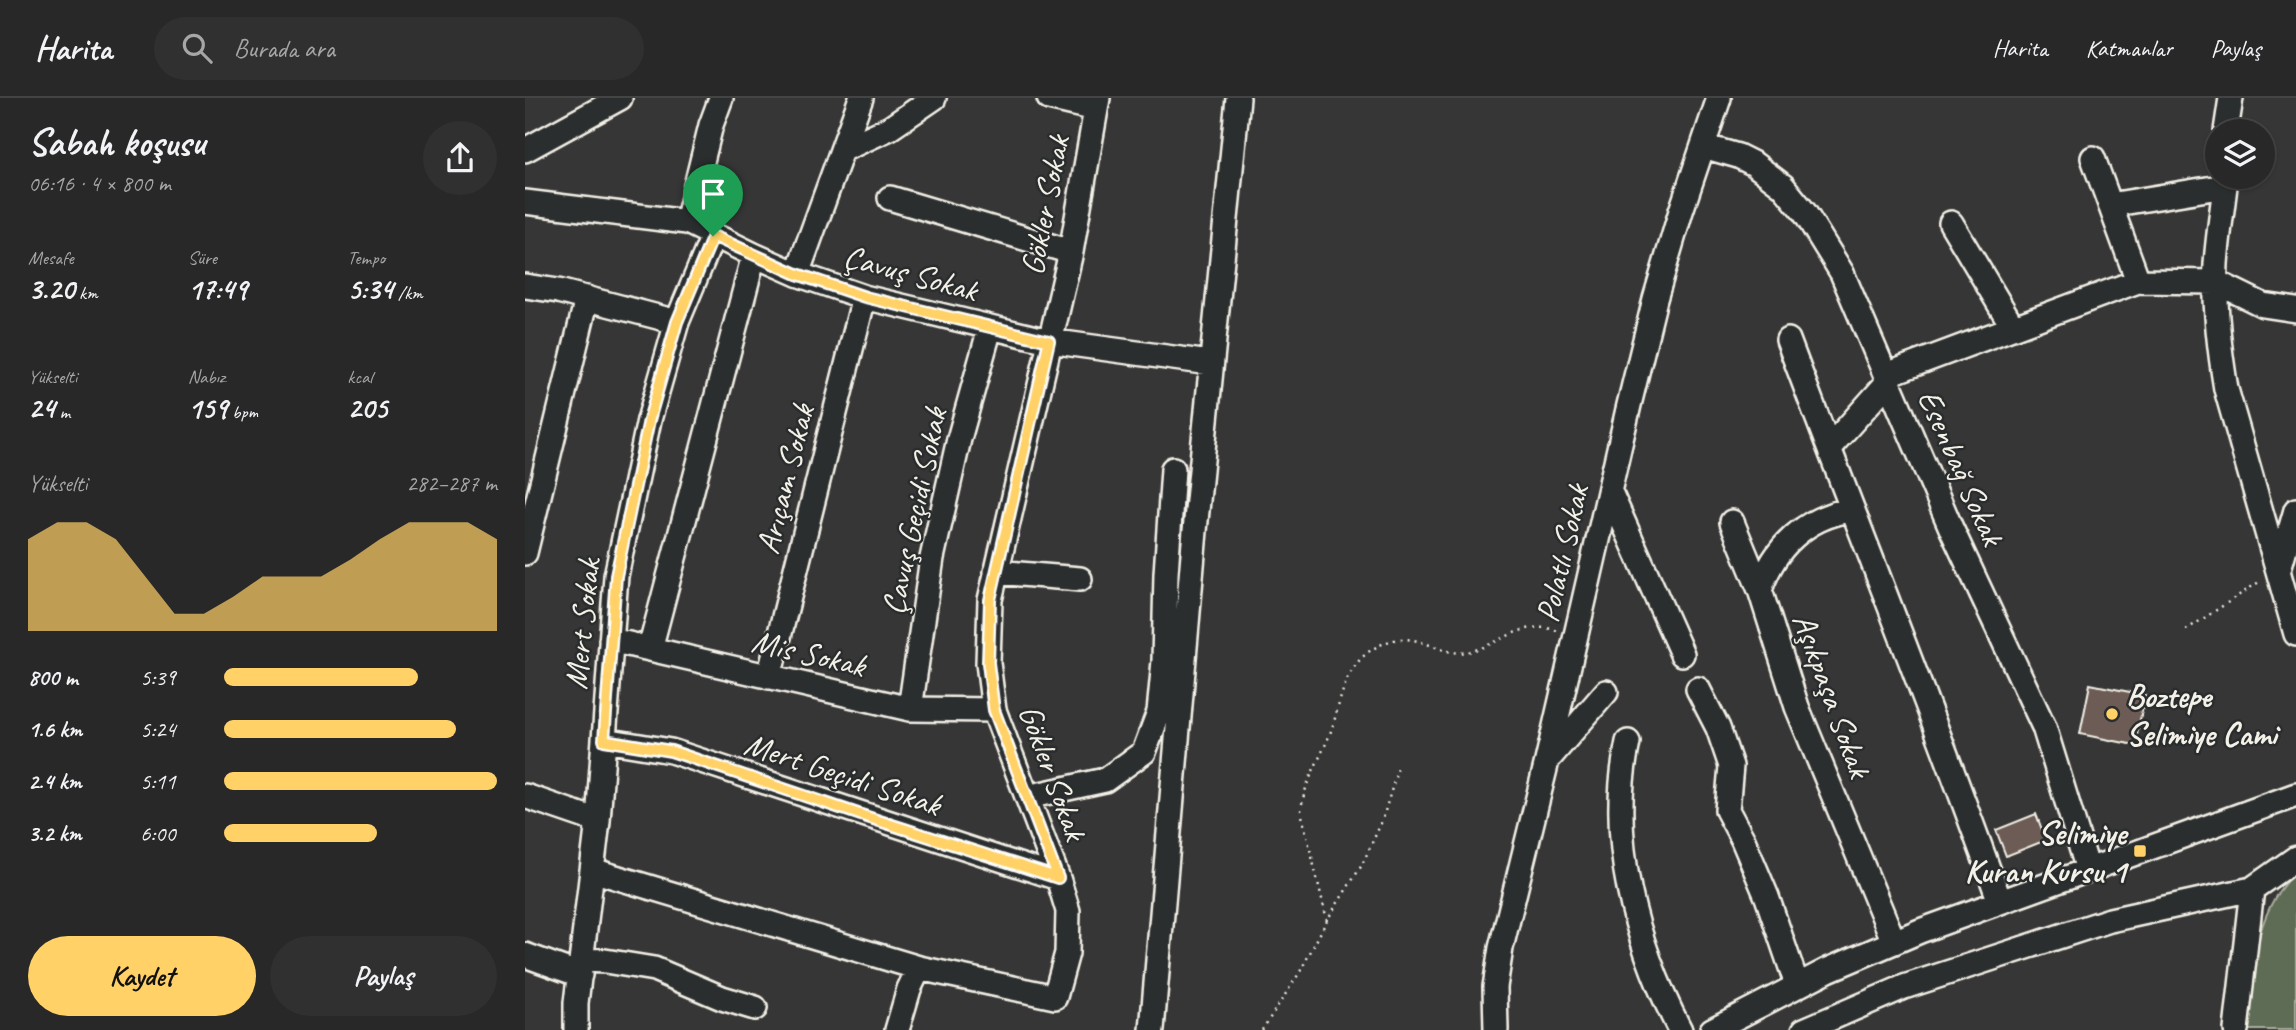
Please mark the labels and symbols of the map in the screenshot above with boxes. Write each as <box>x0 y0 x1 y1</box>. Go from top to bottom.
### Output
street label: Gökler Sokak <box>1011 130 1079 279</box>
pin <box>683 164 743 236</box>
street label: Çavuş Sokak <box>839 235 984 311</box>
street label: Esenbağ Sokak <box>1908 383 2015 554</box>
street label: Arıçam Sokak <box>746 398 824 558</box>
street label: Çavuş Geçidi Sokak <box>872 402 957 618</box>
street label: Polatlı Sokak <box>1526 478 1599 626</box>
street label: Mert Sokak <box>554 554 610 691</box>
street label: Aşıkpaşa Sokak <box>1783 607 1882 785</box>
street label: Mis Sokak <box>748 620 871 687</box>
place label: Boztepe Selimiye Cami <box>2126 675 2281 755</box>
street label: Gökler Sokak <box>1009 699 1098 848</box>
marker: Boztepe Selimiye Cami <box>2104 706 2120 722</box>
street label: Mert Geçidi Sokak <box>739 723 948 826</box>
place label: Selimiye Kuran Kursu 1 <box>1965 812 2129 892</box>
marker: Selimiye Kuran Kursu 1 <box>2132 843 2148 859</box>

